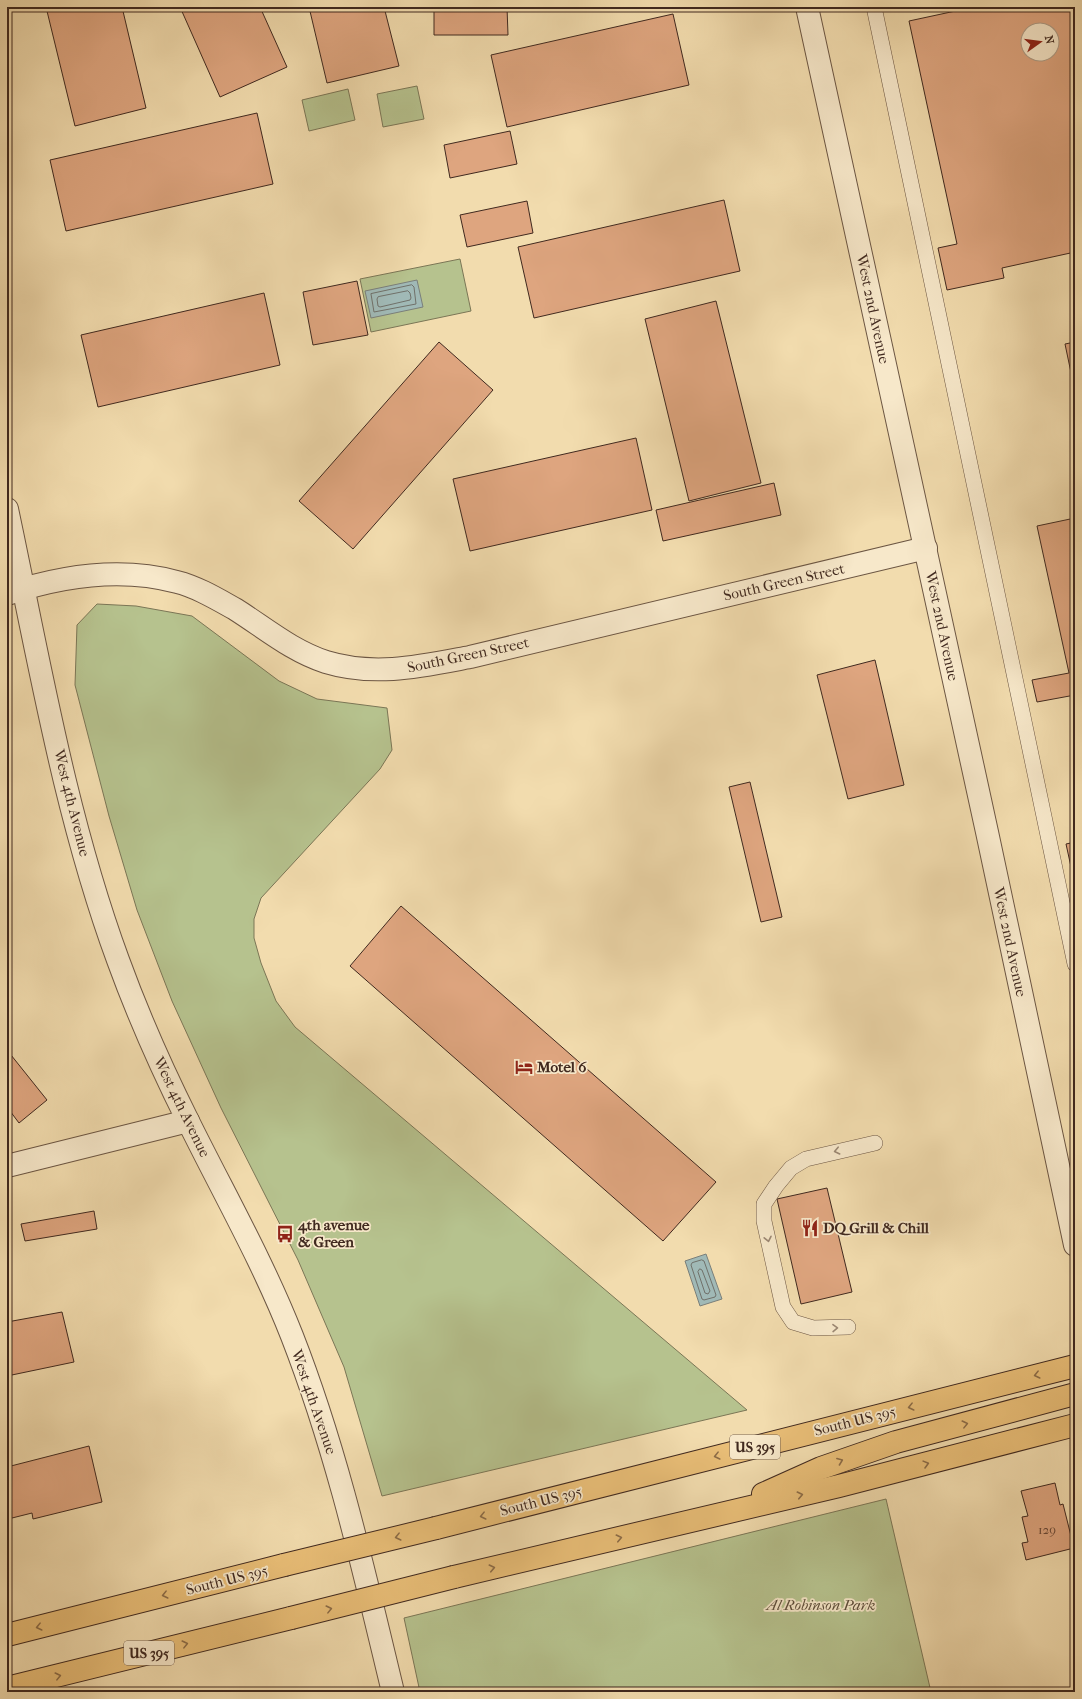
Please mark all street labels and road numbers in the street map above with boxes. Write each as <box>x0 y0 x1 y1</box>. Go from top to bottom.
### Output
street label: West 2nd Avenue <box>852 252 894 366</box>
street label: South Green Street <box>722 559 847 605</box>
street label: West 2nd Avenue <box>921 569 963 683</box>
street label: South Green Street <box>406 633 531 677</box>
street label: West 4th Avenue <box>50 747 94 859</box>
street label: West 2nd Avenue <box>989 885 1031 999</box>
street label: West 4th Avenue <box>149 1053 214 1161</box>
street label: West 4th Avenue <box>287 1346 341 1457</box>
street label: South US 395 <box>812 1402 898 1440</box>
road number: US 395 <box>730 1435 780 1459</box>
street label: South US 395 <box>498 1482 584 1520</box>
street label: South US 395 <box>184 1561 270 1599</box>
road number: US 395 <box>124 1641 174 1665</box>

